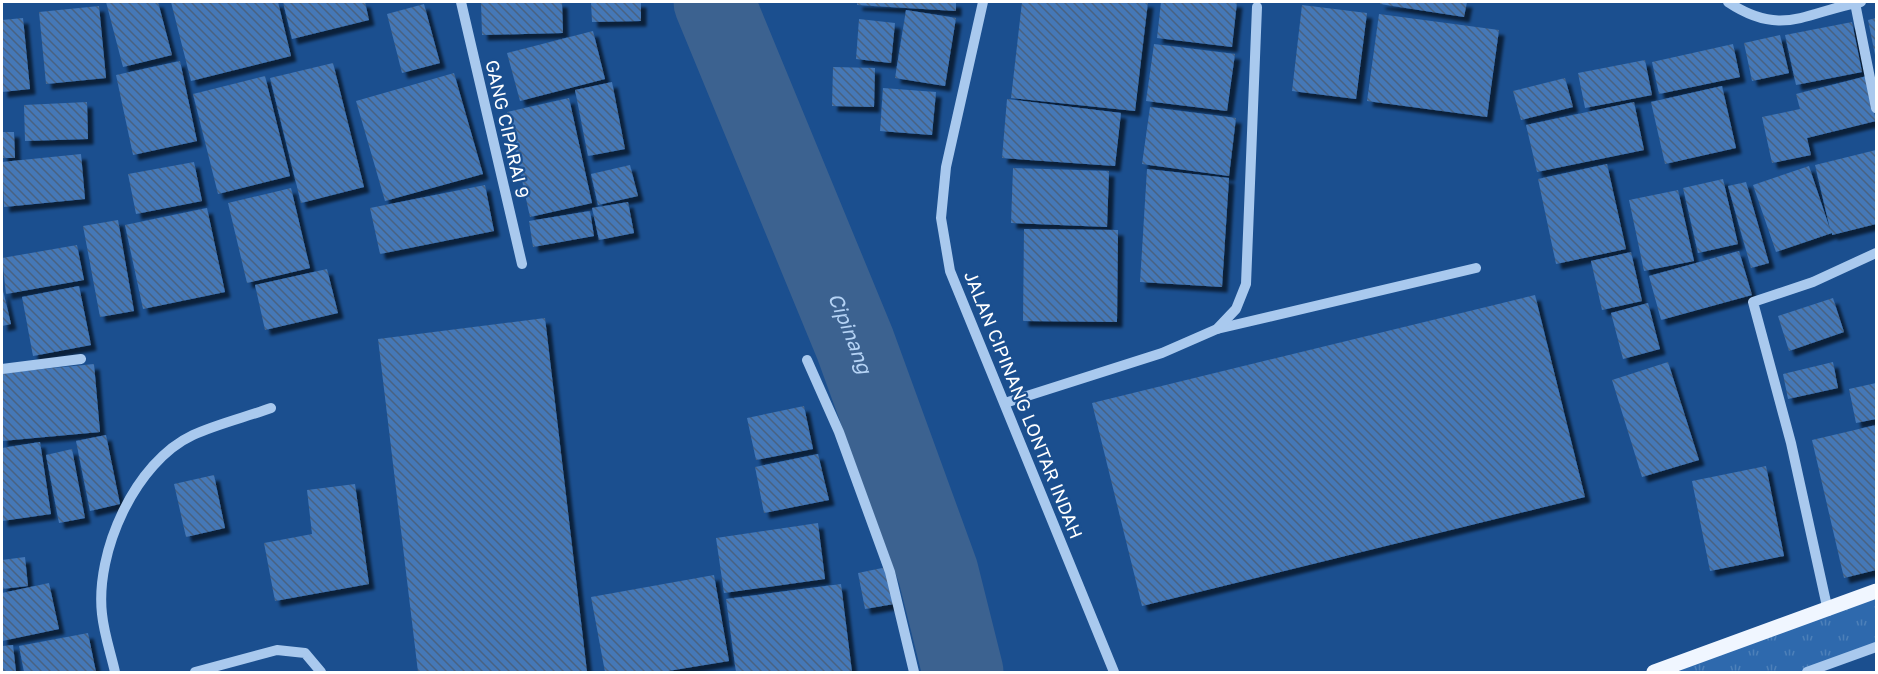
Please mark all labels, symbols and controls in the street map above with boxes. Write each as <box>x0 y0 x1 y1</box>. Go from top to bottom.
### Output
street label: GANG CIPARAI 9 <box>481 58 535 200</box>
street label: JALAN CIPINANG LONTAR INDAH <box>960 268 1088 542</box>
water label: Cipinang <box>824 289 878 378</box>

